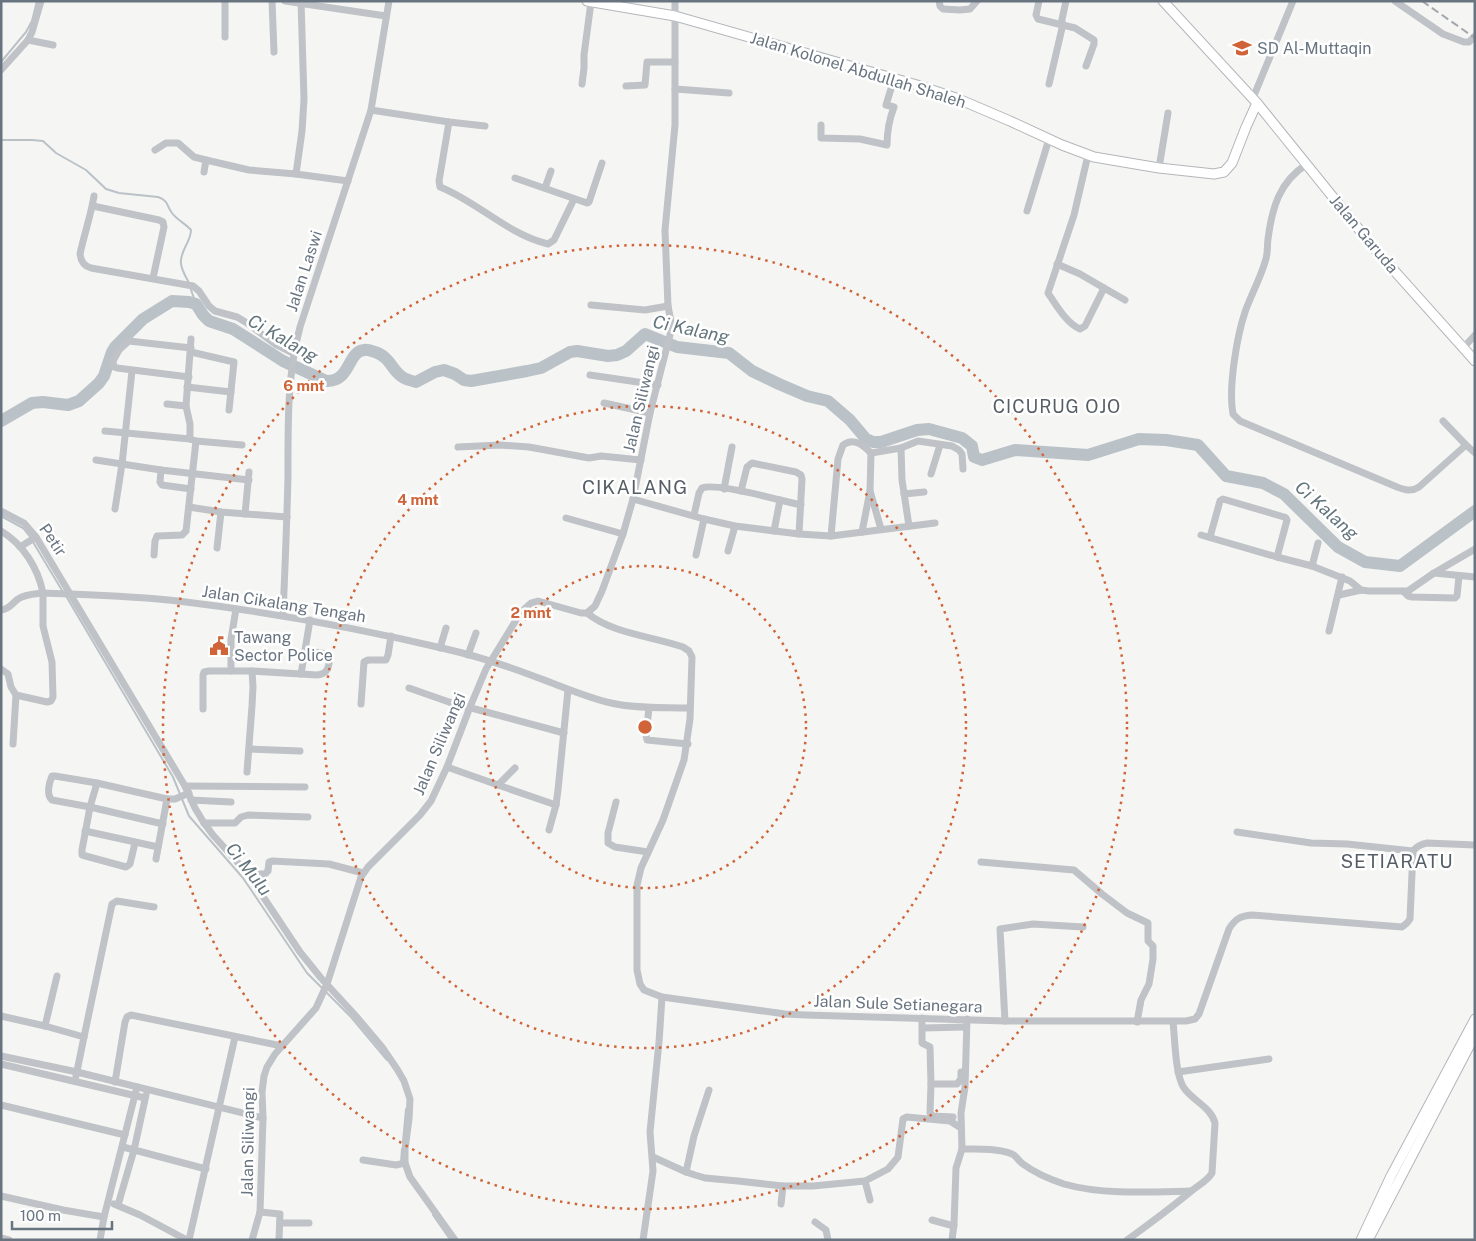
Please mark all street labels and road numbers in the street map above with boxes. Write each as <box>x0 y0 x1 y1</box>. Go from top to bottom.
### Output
street label: Jalan Kolonel Abdullah Shaleh <box>748 28 968 112</box>
street label: Jalan Garuda <box>1326 191 1402 277</box>
street label: Jalan Laswi <box>282 228 326 314</box>
street label: Jalan Siliwangi <box>619 343 663 455</box>
street label: Petir <box>35 520 71 560</box>
street label: Jalan Cikalang Tengah <box>201 582 367 626</box>
street label: Jalan Siliwangi <box>409 690 469 798</box>
street label: Jalan Sule Setianegara <box>813 992 983 1016</box>
street label: Jalan Siliwangi <box>238 1087 258 1197</box>

